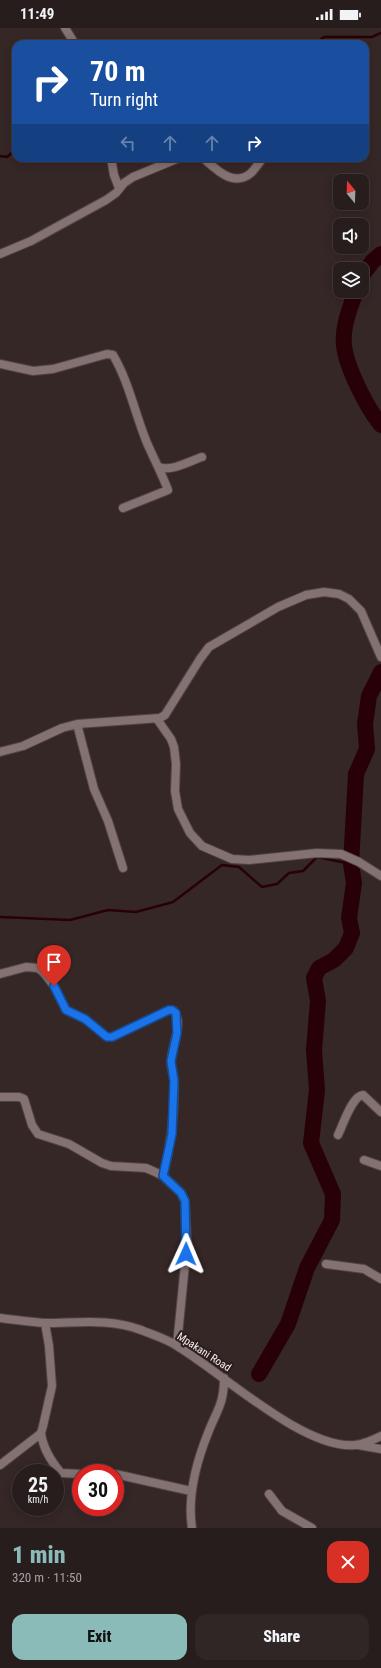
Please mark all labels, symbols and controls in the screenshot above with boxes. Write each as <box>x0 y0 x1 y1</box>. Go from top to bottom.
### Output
text: 11:49 <box>20 5 54 23</box>
text: 70 m <box>90 55 146 88</box>
icon: right <box>24 56 76 108</box>
text: Turn right <box>90 89 158 110</box>
icon: left <box>117 132 139 154</box>
icon: ahead <box>159 132 181 154</box>
icon: ahead <box>201 132 223 154</box>
icon: right <box>243 132 265 154</box>
north arrow <box>333 174 369 210</box>
map controls <box>333 174 369 298</box>
button: sound <box>333 218 369 254</box>
button: layers <box>333 262 369 298</box>
pin <box>37 945 71 986</box>
icon: arrive <box>43 951 65 973</box>
position arrow <box>165 1233 207 1275</box>
street label: Mpakani Road <box>175 1330 233 1374</box>
speed limit sign: 30 <box>72 1464 124 1516</box>
text: 25 <box>28 1473 48 1497</box>
text: km/h <box>28 1494 48 1505</box>
text: 1 min <box>12 1541 66 1569</box>
button: close <box>327 1541 369 1583</box>
text: 320 m · 11:50 <box>12 1570 82 1585</box>
button: Exit <box>12 1614 187 1660</box>
button: Share <box>195 1614 369 1660</box>

